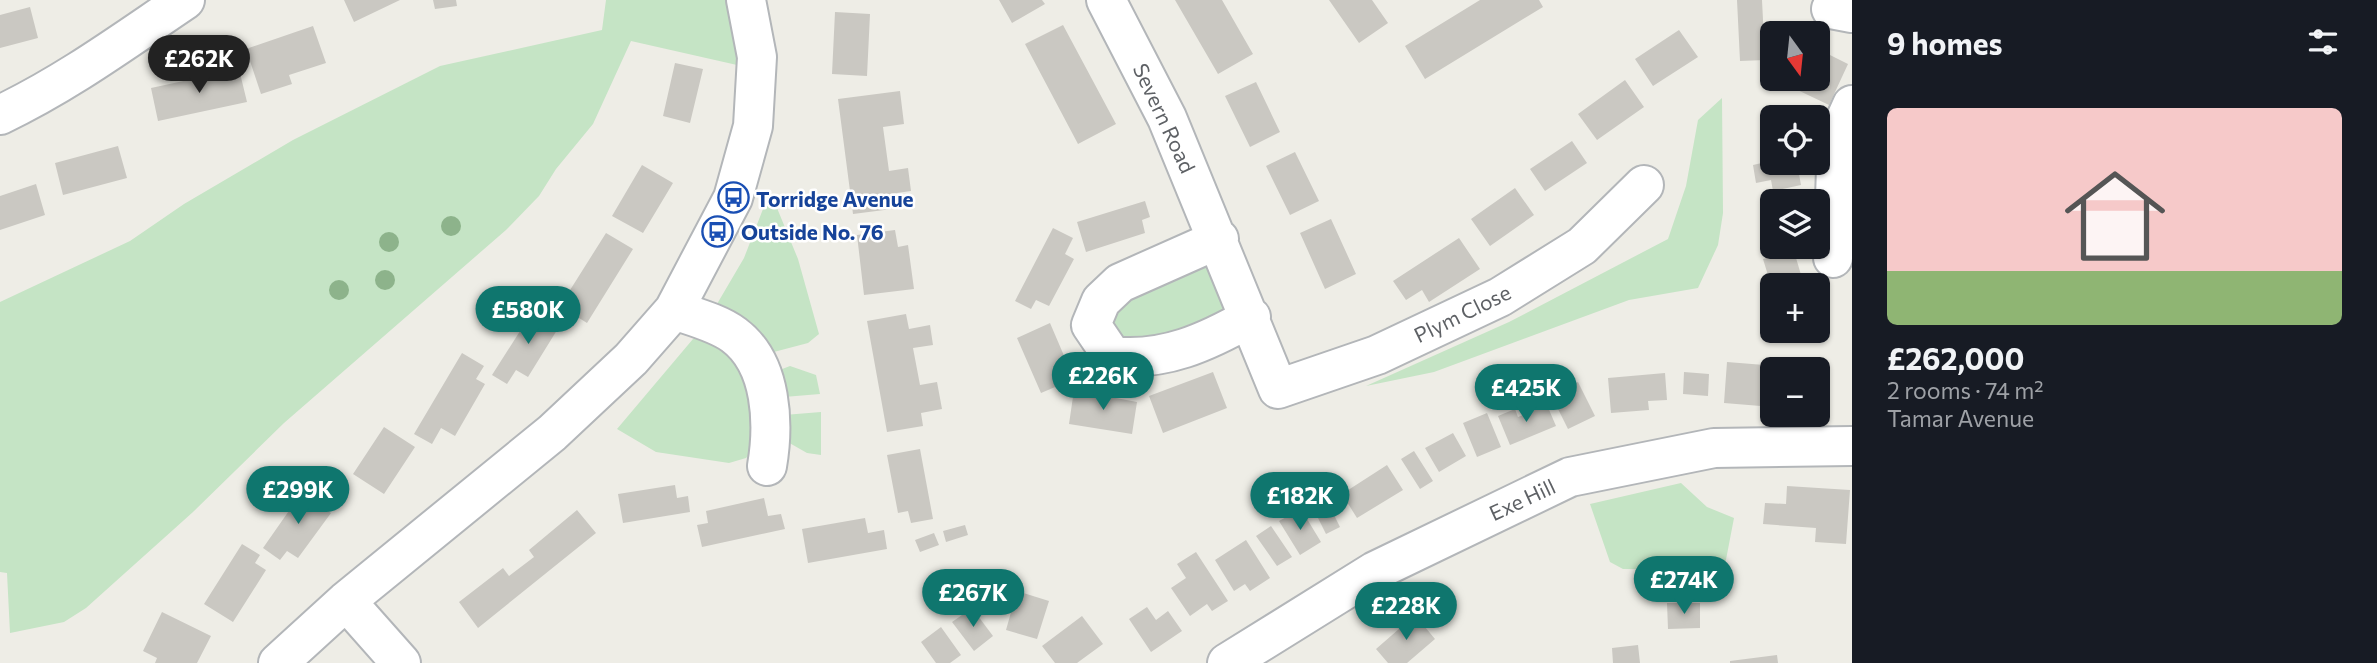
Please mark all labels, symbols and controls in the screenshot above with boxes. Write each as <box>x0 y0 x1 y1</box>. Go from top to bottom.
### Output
north arrow <box>1760 21 1830 91</box>
map controls <box>1760 21 1830 427</box>
icon: filters <box>2304 23 2342 61</box>
text: 9 homes <box>1887 24 2002 61</box>
pin: £262K <box>150 36 248 95</box>
text: £262K <box>164 44 234 72</box>
street label: Severn Road <box>1129 59 1201 177</box>
button: locate <box>1760 105 1830 175</box>
icon: home <box>2052 153 2178 279</box>
bus stop icon: Torridge Avenue <box>716 181 750 215</box>
place label: Torridge Avenue <box>756 186 914 211</box>
button: layers <box>1760 189 1830 259</box>
bus stop icon: Outside No. 76 <box>701 214 735 248</box>
place label: Outside No. 76 <box>741 219 884 244</box>
button: + <box>1760 273 1830 343</box>
street label: Plym Close <box>1410 279 1514 347</box>
pin: £580K <box>479 286 577 346</box>
text: £580K <box>492 295 564 323</box>
text: £262,000 <box>1887 339 2024 376</box>
pin: £226K <box>1054 352 1152 412</box>
button: − <box>1760 357 1830 427</box>
text: £226K <box>1068 361 1138 389</box>
pin: £425K <box>1477 364 1575 424</box>
text: £425K <box>1491 373 1561 401</box>
text: 2 rooms · 74 m² <box>1887 376 2043 404</box>
text: Tamar Avenue <box>1887 404 2034 432</box>
pin: £299K <box>249 466 347 526</box>
pin: £182K <box>1251 472 1349 532</box>
street label: Exe Hill <box>1485 473 1559 525</box>
text: £299K <box>262 475 334 503</box>
text: £182K <box>1266 481 1334 509</box>
pin: £274K <box>1635 556 1733 616</box>
text: £274K <box>1650 565 1718 593</box>
pin: £267K <box>924 570 1022 629</box>
text: £267K <box>938 578 1008 606</box>
pin: £228K <box>1357 582 1455 642</box>
text: £228K <box>1371 591 1441 619</box>

